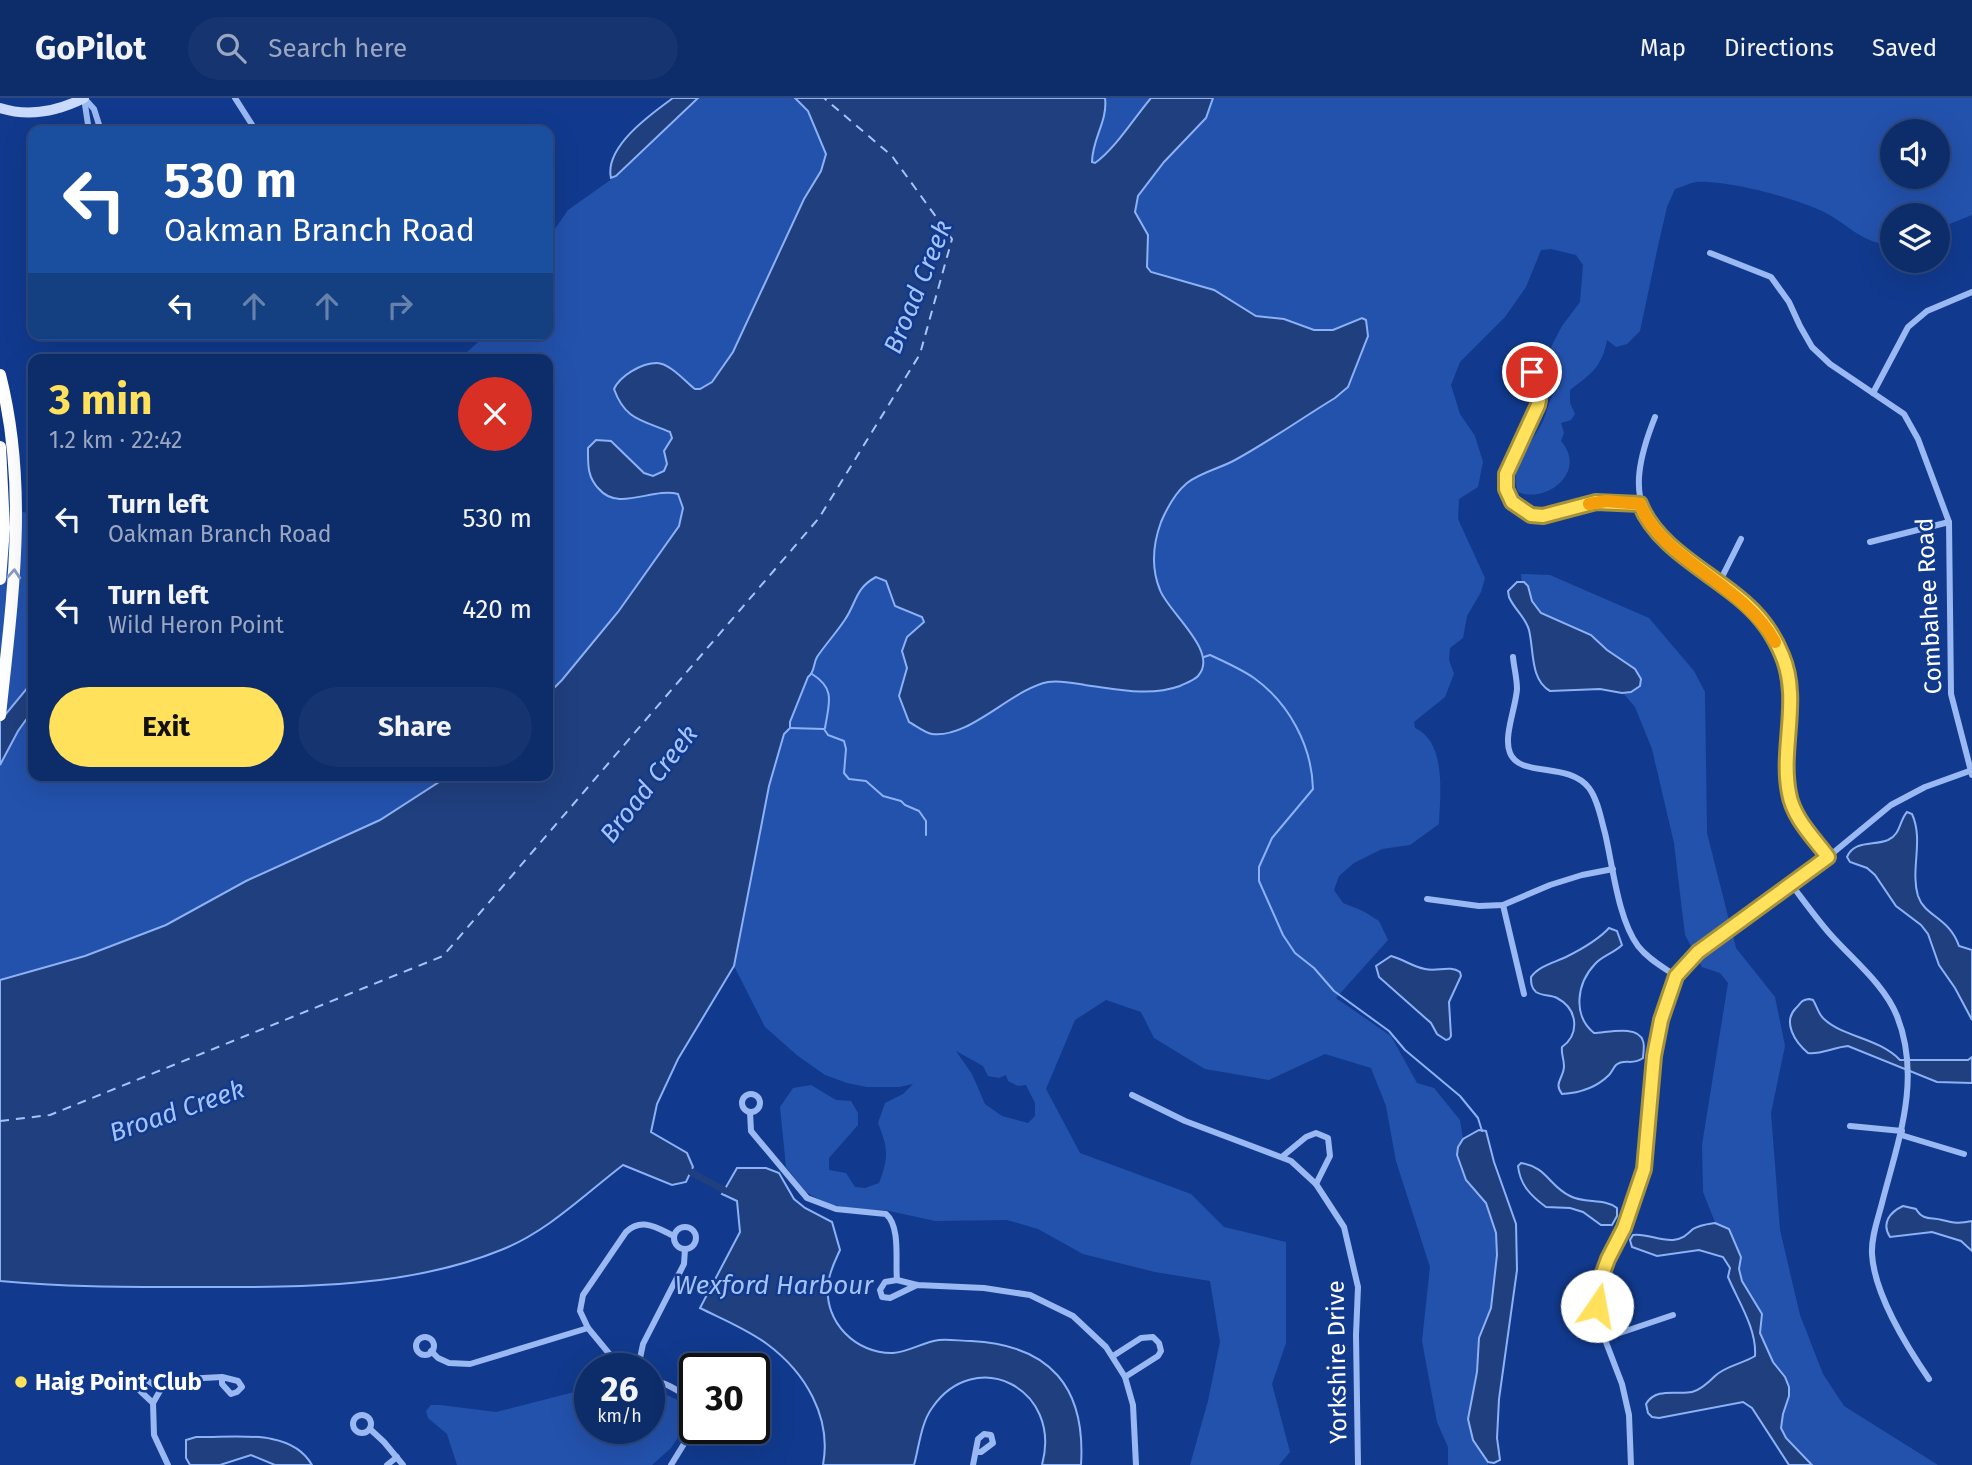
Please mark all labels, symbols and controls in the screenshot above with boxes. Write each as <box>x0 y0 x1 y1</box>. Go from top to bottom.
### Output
search box <box>188 17 678 80</box>
text: GoPilot <box>35 28 146 68</box>
icon: search <box>212 29 250 67</box>
text: Search here <box>268 33 407 64</box>
text: Map <box>1640 34 1686 62</box>
text: Directions <box>1724 34 1834 62</box>
text: Saved <box>1872 34 1937 62</box>
map controls <box>1880 119 1950 273</box>
button: sound <box>1880 119 1950 189</box>
text: 530 m <box>164 151 297 210</box>
icon: left <box>49 154 140 245</box>
button: layers <box>1880 203 1950 273</box>
text: Oakman Branch Road <box>164 211 475 249</box>
water label: Broad Creek <box>877 216 959 358</box>
icon: left <box>162 287 200 325</box>
icon: ahead <box>235 287 273 325</box>
icon: ahead <box>308 287 346 325</box>
icon: right <box>381 287 419 325</box>
pin <box>1502 342 1562 402</box>
icon: arrive <box>1513 353 1551 391</box>
text: 3 min <box>49 375 152 425</box>
button: close <box>458 377 532 451</box>
text: 1.2 km · 22:42 <box>49 426 183 454</box>
text: Turn left <box>108 489 209 520</box>
icon: left <box>49 500 87 538</box>
text: 530 m <box>463 503 532 534</box>
street label: Combahee Road <box>1910 517 1948 695</box>
text: Oakman Branch Road <box>108 520 331 548</box>
one-way arrow <box>6 569 21 580</box>
text: Turn left <box>108 580 209 611</box>
icon: left <box>49 591 87 629</box>
text: 420 m <box>462 594 532 625</box>
text: Wild Heron Point <box>108 611 284 639</box>
button: Exit <box>49 687 284 767</box>
button: Share <box>298 687 532 767</box>
water label: Broad Creek <box>593 719 705 849</box>
water label: Broad Creek <box>105 1073 249 1149</box>
position arrow <box>1560 1269 1634 1343</box>
water label: Wexford Harbour <box>675 1270 874 1301</box>
street label: Yorkshire Drive <box>1322 1280 1352 1444</box>
speed limit sign: 30 <box>679 1353 770 1444</box>
place label: Haig Point Club <box>35 1368 202 1396</box>
text: 26 <box>601 1368 638 1410</box>
marker: Haig Point Club <box>13 1374 29 1390</box>
text: km/h <box>597 1405 642 1427</box>

